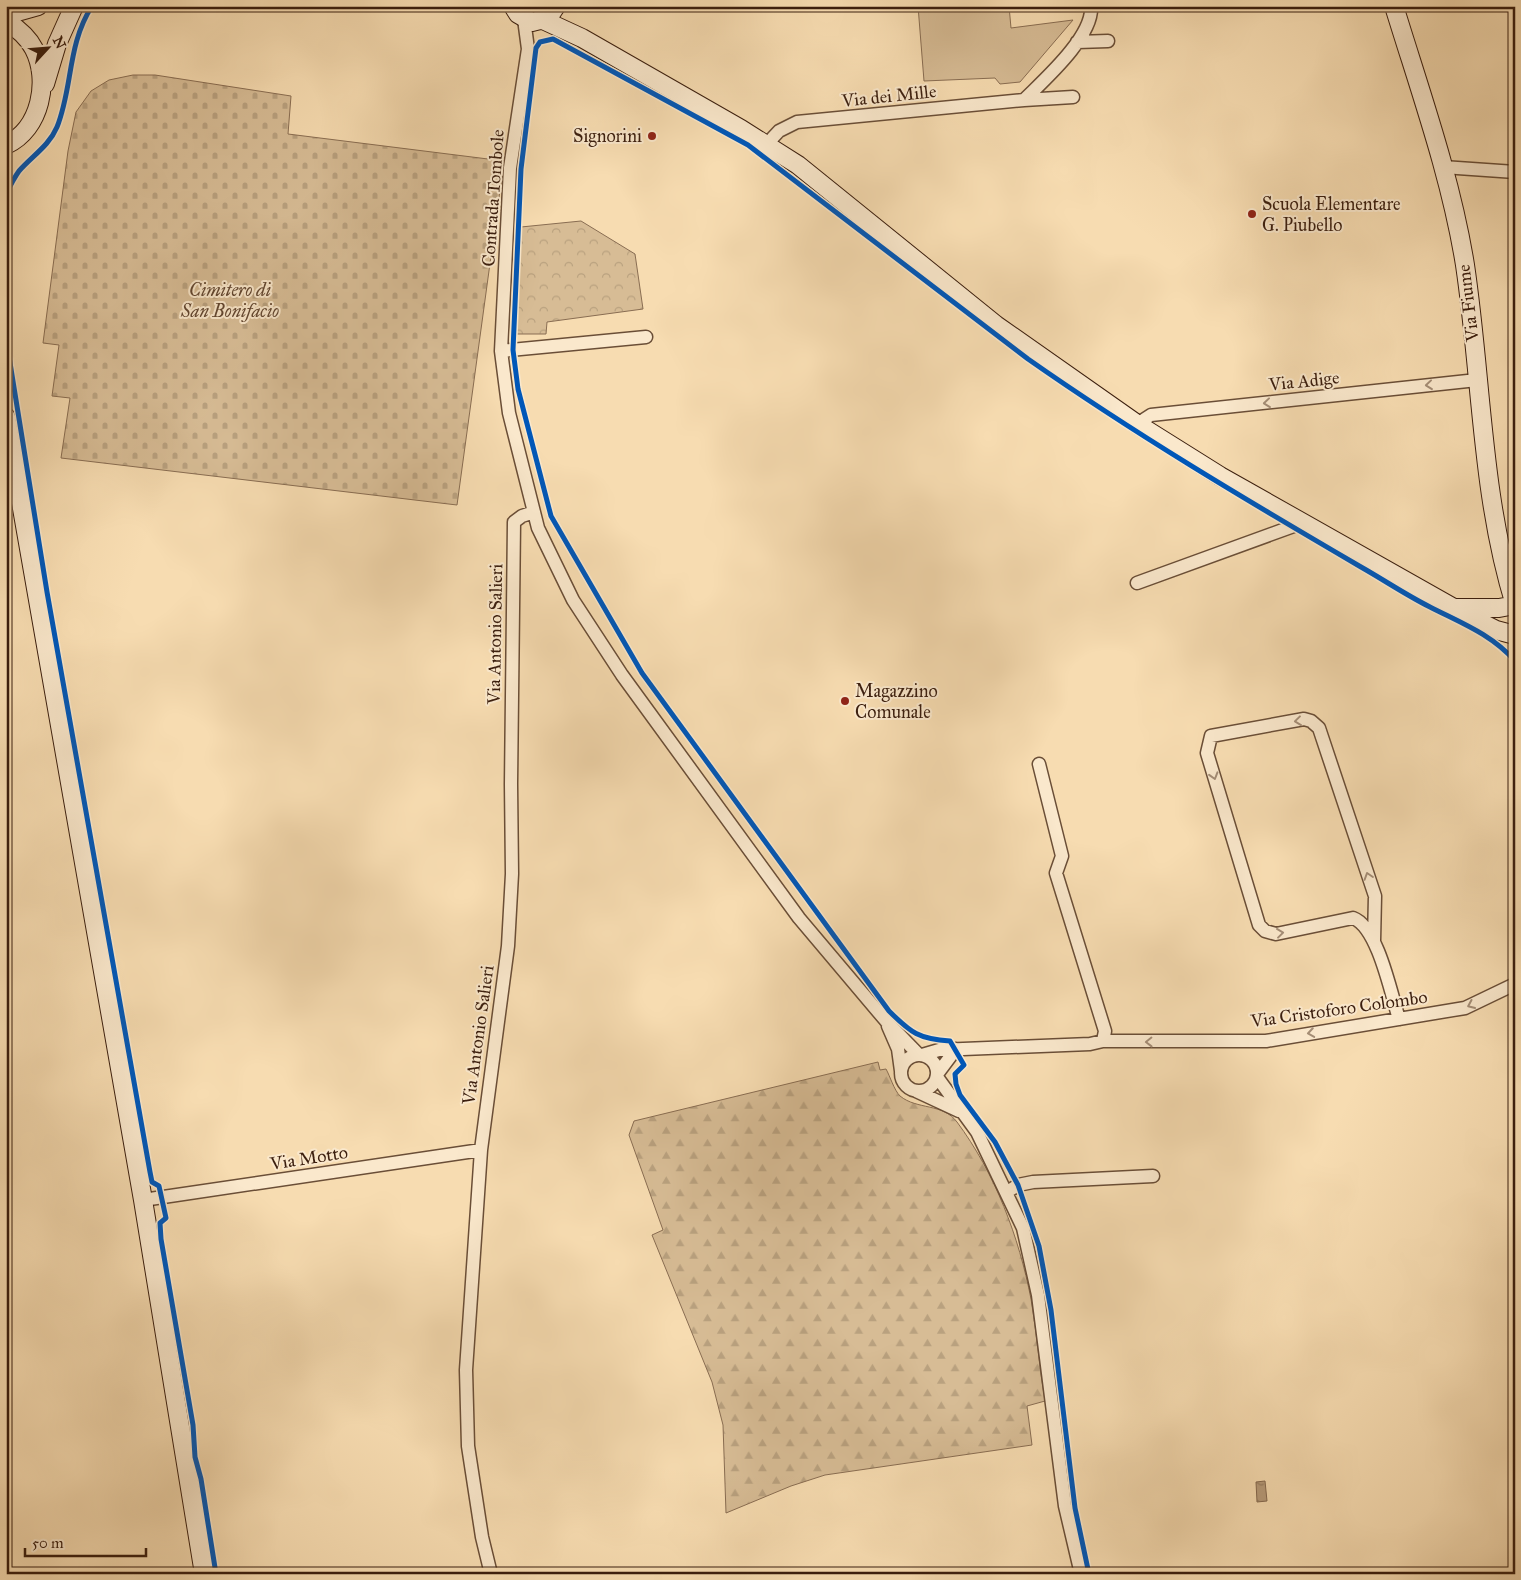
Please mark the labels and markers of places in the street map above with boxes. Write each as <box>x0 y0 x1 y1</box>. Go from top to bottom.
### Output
place label: Signorini <box>573 125 642 148</box>
marker: Signorini <box>646 130 658 142</box>
place label: Scuola Elementare G. Piubello <box>1262 193 1401 236</box>
marker: Scuola Elementare G. Piubello <box>1246 208 1258 220</box>
place label: Magazzino Comunale <box>855 680 938 723</box>
marker: Magazzino Comunale <box>839 695 851 707</box>

